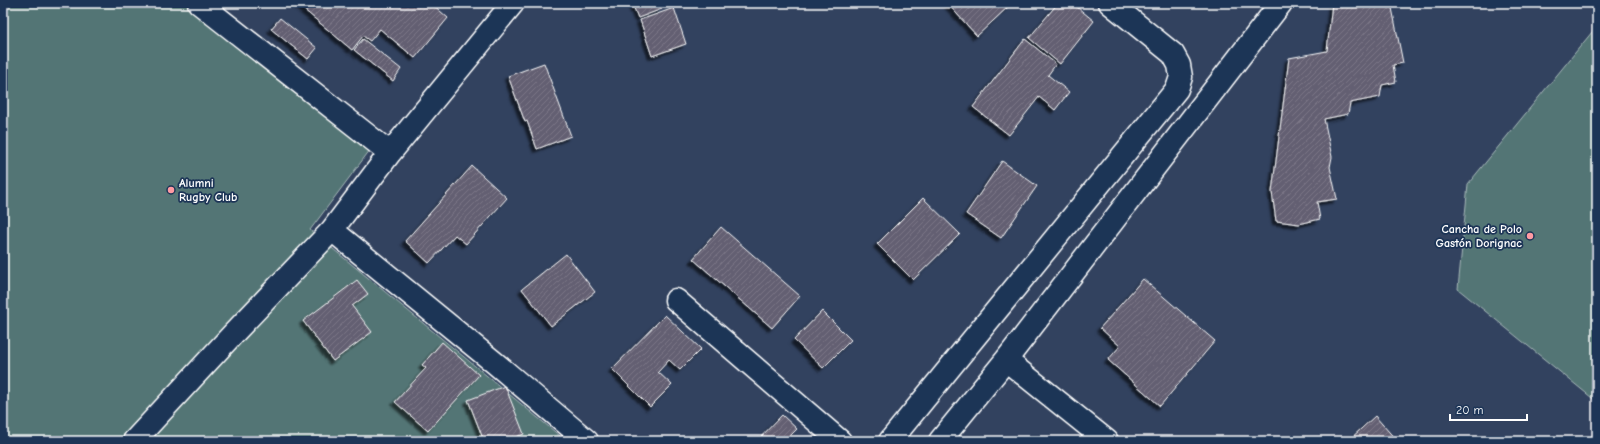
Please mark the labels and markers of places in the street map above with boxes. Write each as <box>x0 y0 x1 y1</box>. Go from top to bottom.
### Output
place label: Alumni Rugby Club <box>179 176 237 204</box>
marker: Alumni Rugby Club <box>166 185 176 195</box>
place label: Cancha de Polo Gastón Dorignac <box>1435 222 1522 250</box>
marker: Cancha de Polo Gastón Dorignac <box>1525 231 1535 241</box>

